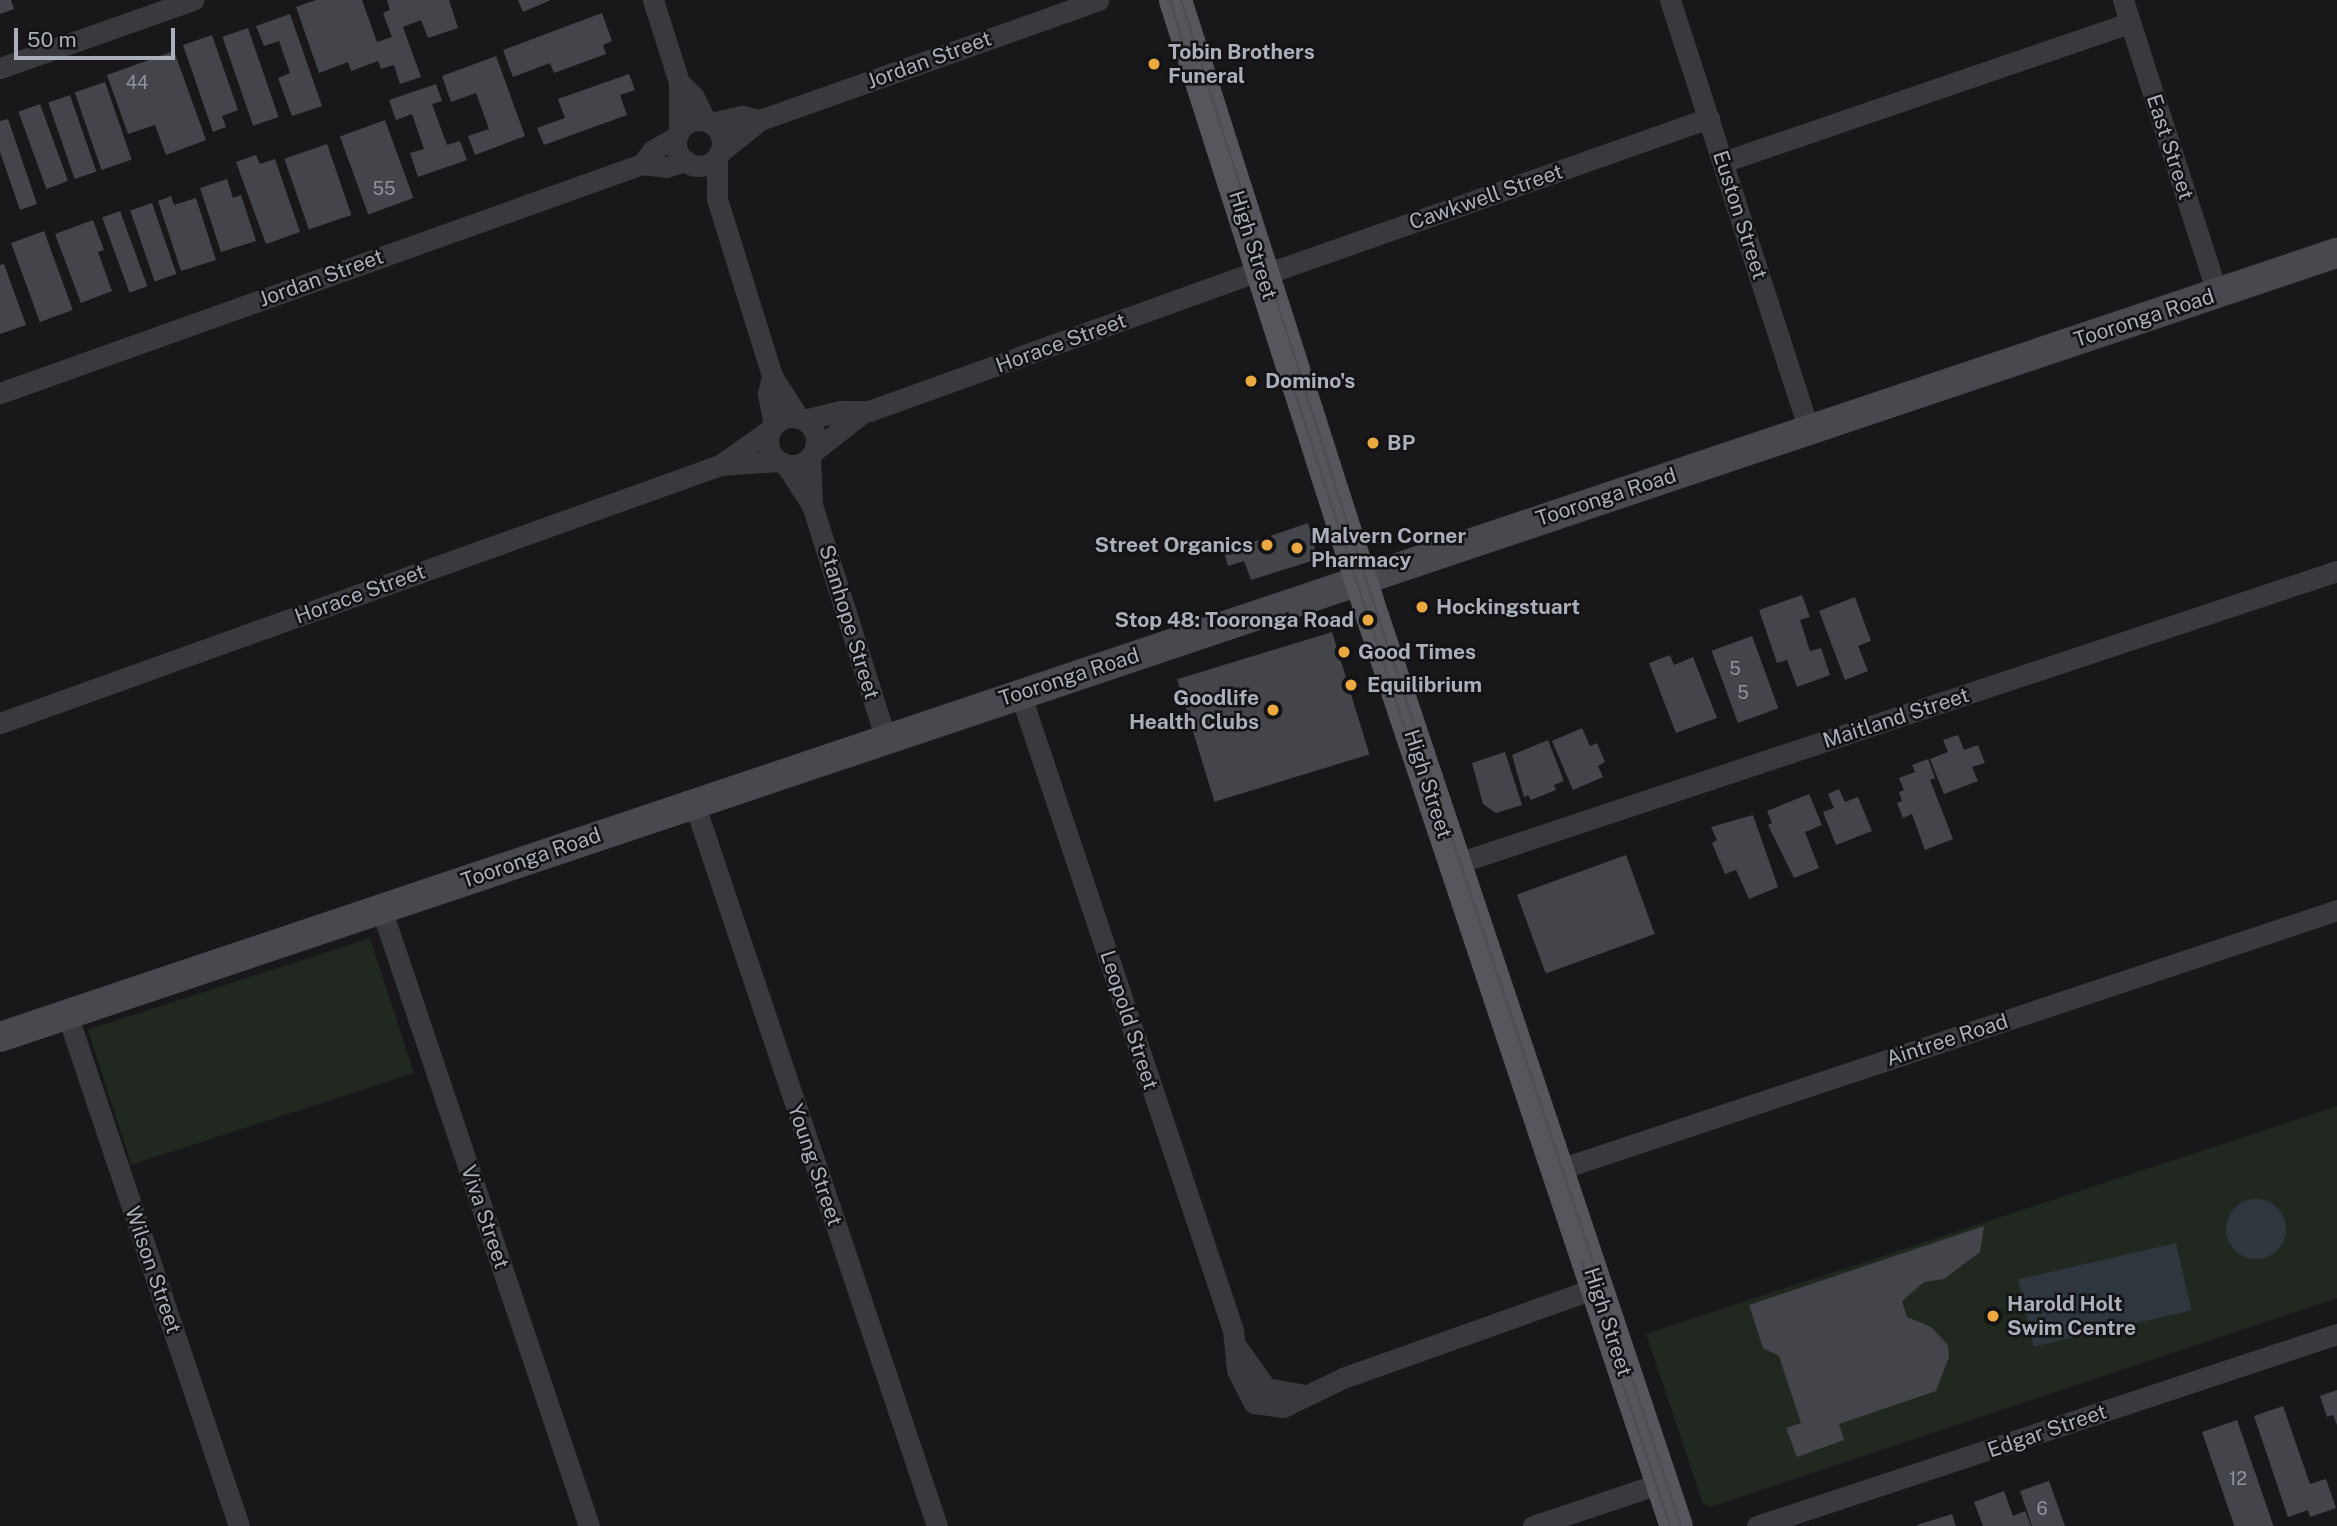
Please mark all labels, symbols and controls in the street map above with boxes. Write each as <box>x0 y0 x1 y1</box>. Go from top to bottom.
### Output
scale bar <box>18 14 178 58</box>
street label: Jordan Street <box>863 26 995 94</box>
text: 50 m <box>27 27 77 52</box>
place label: Tobin Brothers Funeral <box>1168 39 1315 89</box>
marker: Tobin Brothers Funeral <box>1146 56 1162 72</box>
house number: 44 <box>126 72 148 94</box>
street label: East Street <box>2141 91 2199 203</box>
street label: Euston Street <box>1707 147 1773 283</box>
street label: Cawkwell Street <box>1406 159 1566 235</box>
house number: 55 <box>372 178 396 200</box>
street label: High Street <box>1224 187 1282 303</box>
street label: Jordan Street <box>255 244 387 312</box>
street label: Tooronga Road <box>2071 283 2217 353</box>
street label: Horace Street <box>992 308 1130 378</box>
place label: Domino's <box>1265 368 1355 394</box>
marker: Domino's <box>1243 373 1259 389</box>
place label: BP <box>1387 430 1415 456</box>
marker: BP <box>1365 435 1381 451</box>
street label: Tooronga Road <box>1533 462 1679 532</box>
place label: Malvern Corner Pharmacy <box>1311 523 1466 573</box>
place label: Street Organics <box>1095 532 1253 558</box>
marker: Street Organics <box>1259 537 1275 553</box>
marker: Malvern Corner Pharmacy <box>1289 540 1305 556</box>
street label: Stanhope Street <box>814 542 884 702</box>
street label: Horace Street <box>291 559 429 629</box>
place label: Hockingstuart <box>1436 594 1580 620</box>
marker: Hockingstuart <box>1414 599 1430 615</box>
place label: Stop 48: Tooronga Road <box>1114 607 1354 633</box>
marker: Stop 48: Tooronga Road <box>1360 612 1376 628</box>
place label: Good Times <box>1358 639 1476 665</box>
street label: Tooronga Road <box>996 642 1142 712</box>
marker: Good Times <box>1336 644 1352 660</box>
house number: 5 <box>1729 658 1741 680</box>
place label: Equilibrium <box>1367 672 1482 698</box>
marker: Equilibrium <box>1341 675 1361 695</box>
house number: 5 <box>1737 682 1749 704</box>
street label: Maitland Street <box>1820 682 1972 754</box>
place label: Goodlife Health Clubs <box>1129 685 1259 735</box>
marker: Goodlife Health Clubs <box>1265 702 1281 718</box>
street label: High Street <box>1399 726 1457 842</box>
street label: Tooronga Road <box>458 822 604 894</box>
street label: Leopold Street <box>1095 947 1163 1093</box>
street label: Aintree Road <box>1883 1008 2011 1072</box>
street label: Young Street <box>782 1101 848 1229</box>
street label: Viva Street <box>456 1162 514 1272</box>
street label: Wilson Street <box>120 1203 186 1337</box>
street label: High Street <box>1579 1264 1637 1380</box>
place label: Harold Holt Swim Centre <box>2007 1291 2136 1341</box>
marker: Harold Holt Swim Centre <box>1985 1308 2001 1324</box>
street label: Edgar Street <box>1984 1399 2110 1463</box>
house number: 12 <box>2229 1468 2247 1490</box>
house number: 6 <box>2036 1498 2048 1520</box>

